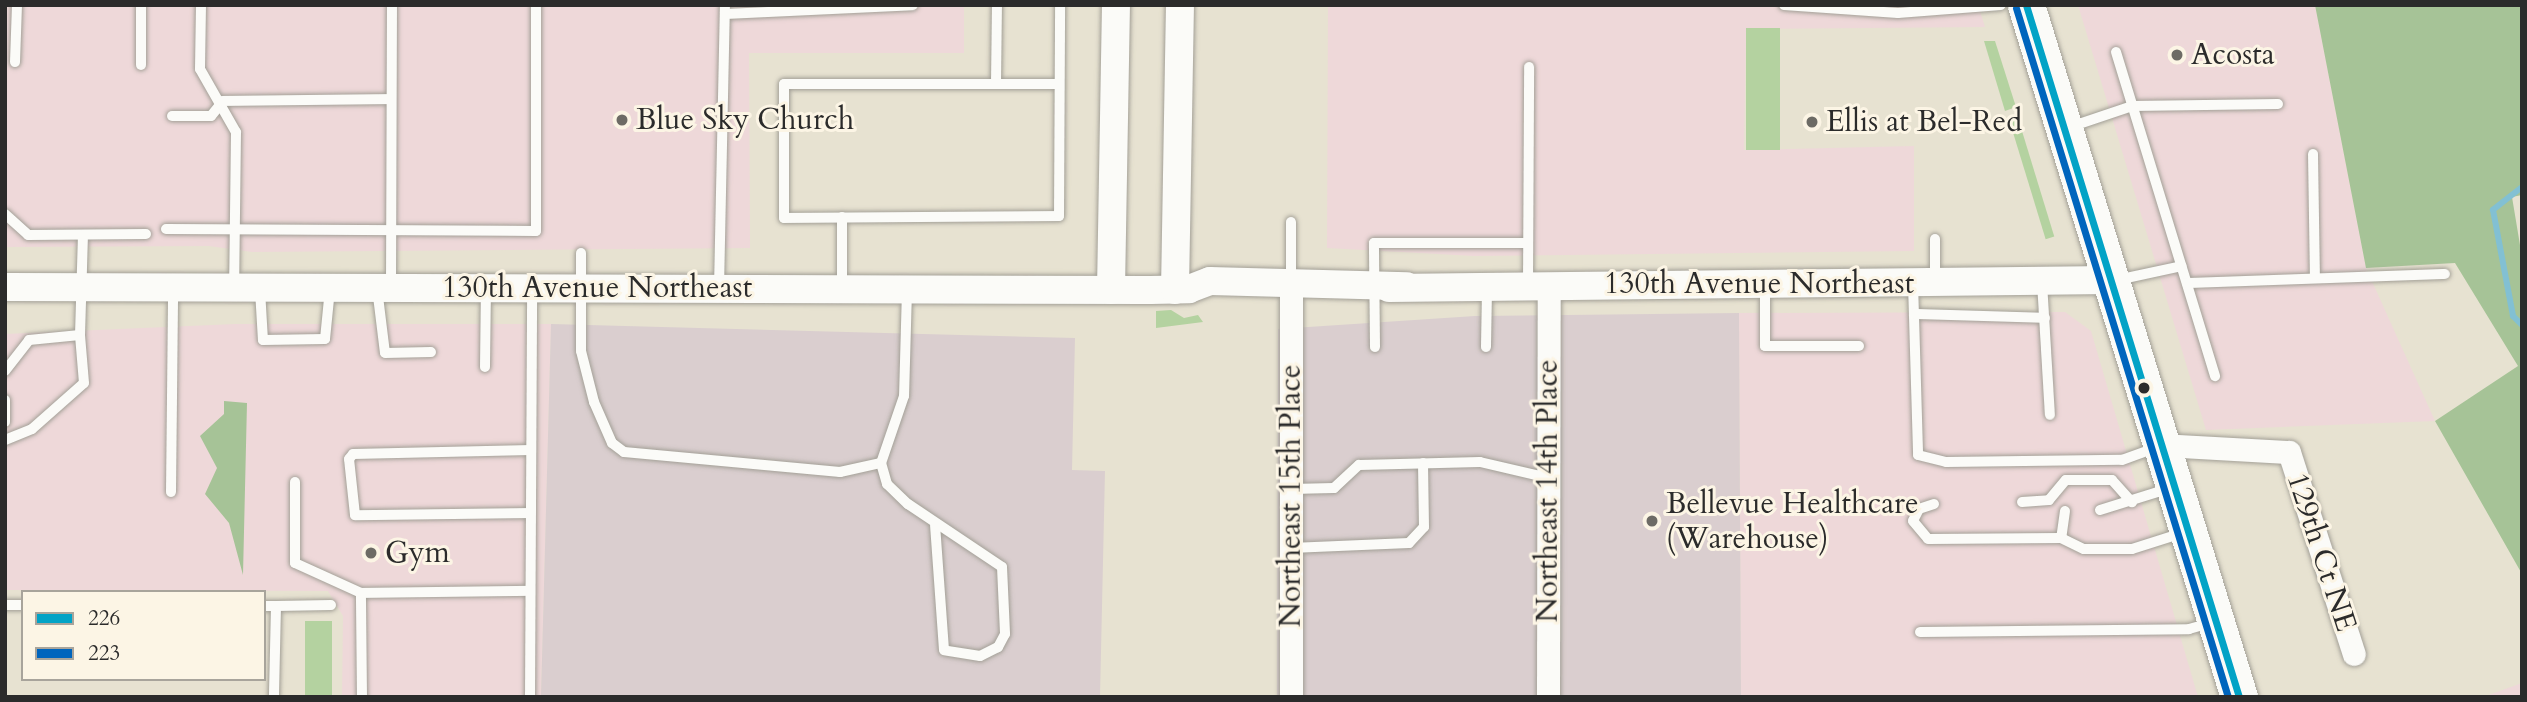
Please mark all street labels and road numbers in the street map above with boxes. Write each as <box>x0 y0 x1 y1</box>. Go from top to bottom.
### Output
street label: 130th Avenue Northeast <box>1604 266 1914 302</box>
street label: 130th Avenue Northeast <box>442 270 752 306</box>
street label: Northeast 14th Place <box>1530 359 1566 623</box>
street label: Northeast 15th Place <box>1273 364 1309 628</box>
street label: 129th Ct NE <box>2278 468 2364 636</box>

